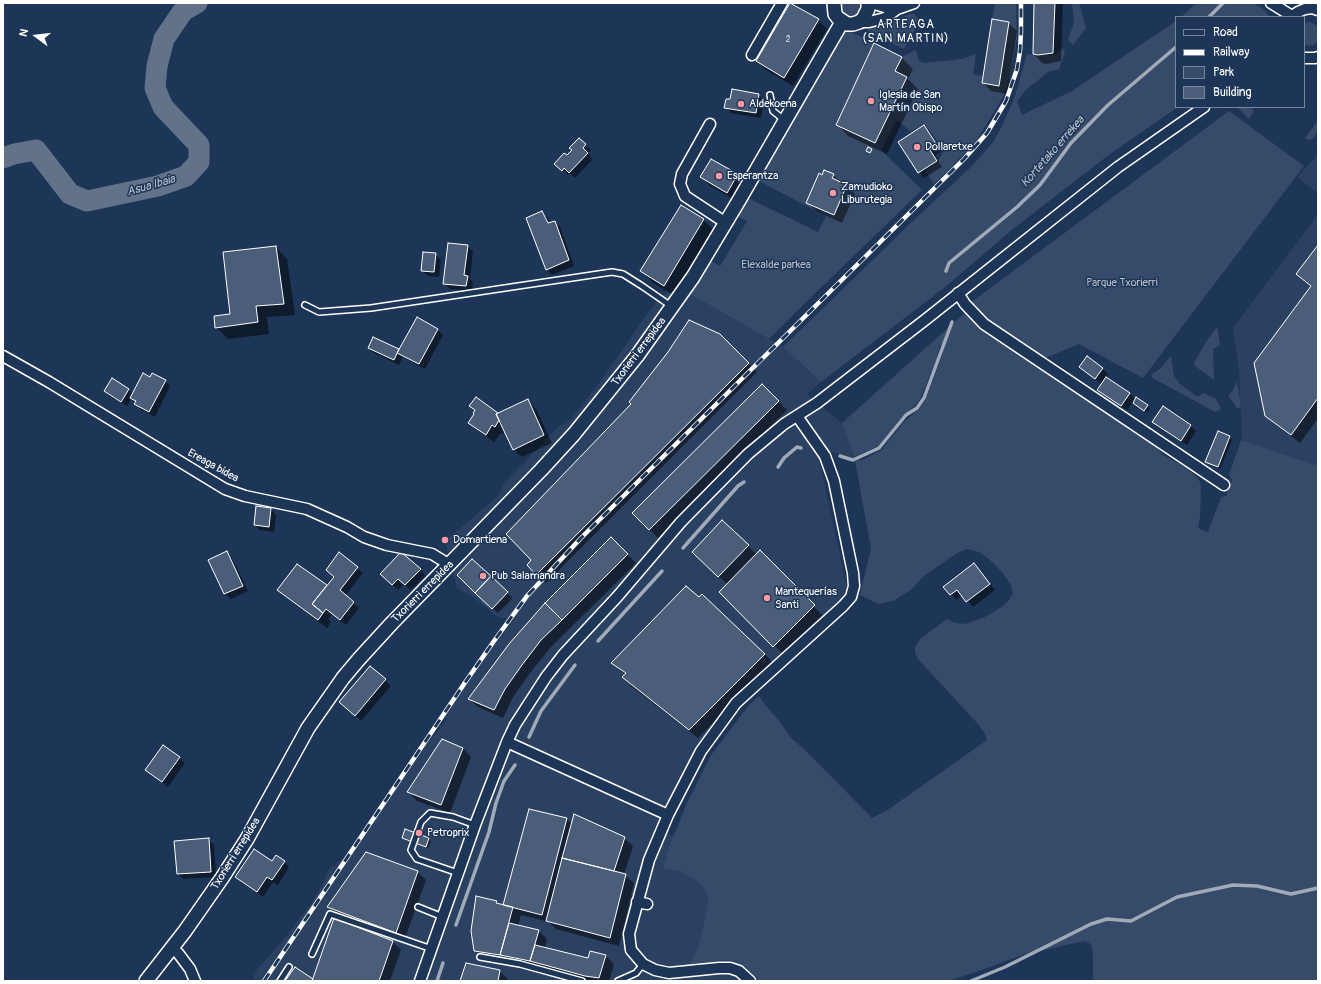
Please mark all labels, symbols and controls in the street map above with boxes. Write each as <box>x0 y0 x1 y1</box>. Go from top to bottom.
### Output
north arrow <box>16 16 56 56</box>
legend <box>1175 16 1305 108</box>
district label: ARTEAGA (SAN MARTIN) <box>862 18 950 46</box>
text: Road <box>1213 25 1238 40</box>
text: N <box>17 27 31 38</box>
house number: 2 <box>785 35 791 45</box>
text: Railway <box>1213 45 1249 60</box>
text: Park <box>1213 65 1234 80</box>
text: Building <box>1213 85 1252 100</box>
place label: Iglesia de San Martín Obispo <box>879 88 942 114</box>
marker: Iglesia de San Martín Obispo <box>866 96 876 106</box>
place label: Aldekoena <box>749 97 797 111</box>
marker: Aldekoena <box>736 99 746 109</box>
water label: Kortetako errekea <box>1018 113 1088 191</box>
place label: Dollaretxe <box>925 140 973 154</box>
marker: Dollaretxe <box>912 142 922 152</box>
place label: Esperantza <box>727 169 778 183</box>
marker: Esperantza <box>714 171 724 181</box>
water label: Asua Ibaia <box>125 172 177 200</box>
place label: Zamudioko Liburutegia <box>841 180 893 206</box>
marker: Zamudioko Liburutegia <box>828 188 838 198</box>
park label: Elexalde parkea <box>741 258 811 272</box>
park label: Parque Txorierri <box>1086 276 1158 290</box>
street label: Txorierri errepidea <box>609 315 669 389</box>
street label: Ereaga bidea <box>185 447 241 485</box>
place label: Domartiena <box>453 533 507 547</box>
marker: Domartiena <box>440 535 450 545</box>
street label: Txorierri errepidea <box>389 558 457 626</box>
place label: Pub Salamandra <box>491 569 565 583</box>
marker: Pub Salamandra <box>478 571 488 581</box>
place label: Mantequerías Santi <box>775 585 837 611</box>
marker: Mantequerías Santi <box>762 593 772 603</box>
street label: Txorierri errepidea <box>209 816 263 892</box>
place label: Petroprix <box>427 826 469 840</box>
marker: Petroprix <box>414 828 424 838</box>

